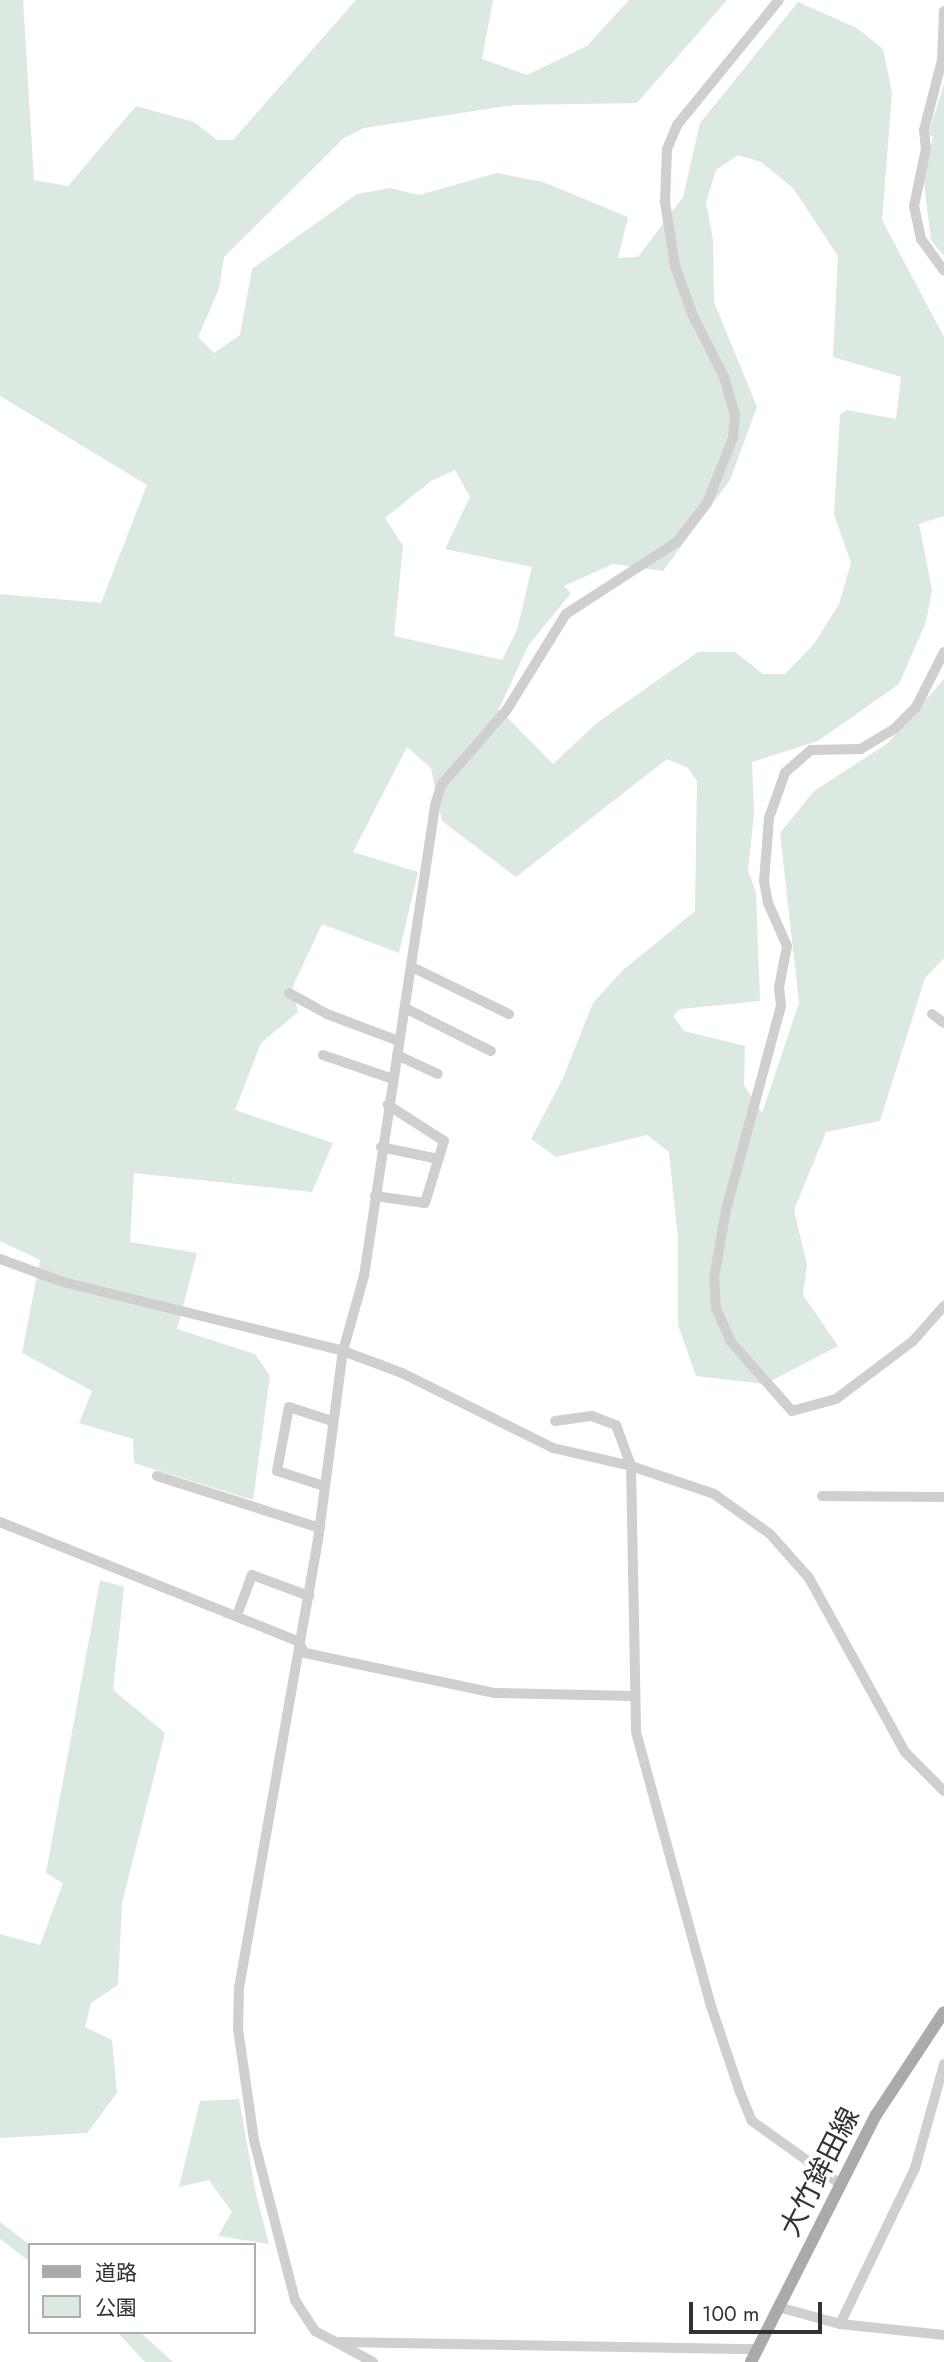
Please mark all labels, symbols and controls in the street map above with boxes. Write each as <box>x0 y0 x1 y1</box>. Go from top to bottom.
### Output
street label: 大竹鉾田線 <box>773 2102 867 2242</box>
legend <box>28 2243 256 2334</box>
text: 道路 <box>95 2258 137 2288</box>
scale bar <box>692 2288 825 2332</box>
text: 公園 <box>95 2293 137 2323</box>
text: 100 m <box>702 2299 759 2329</box>

